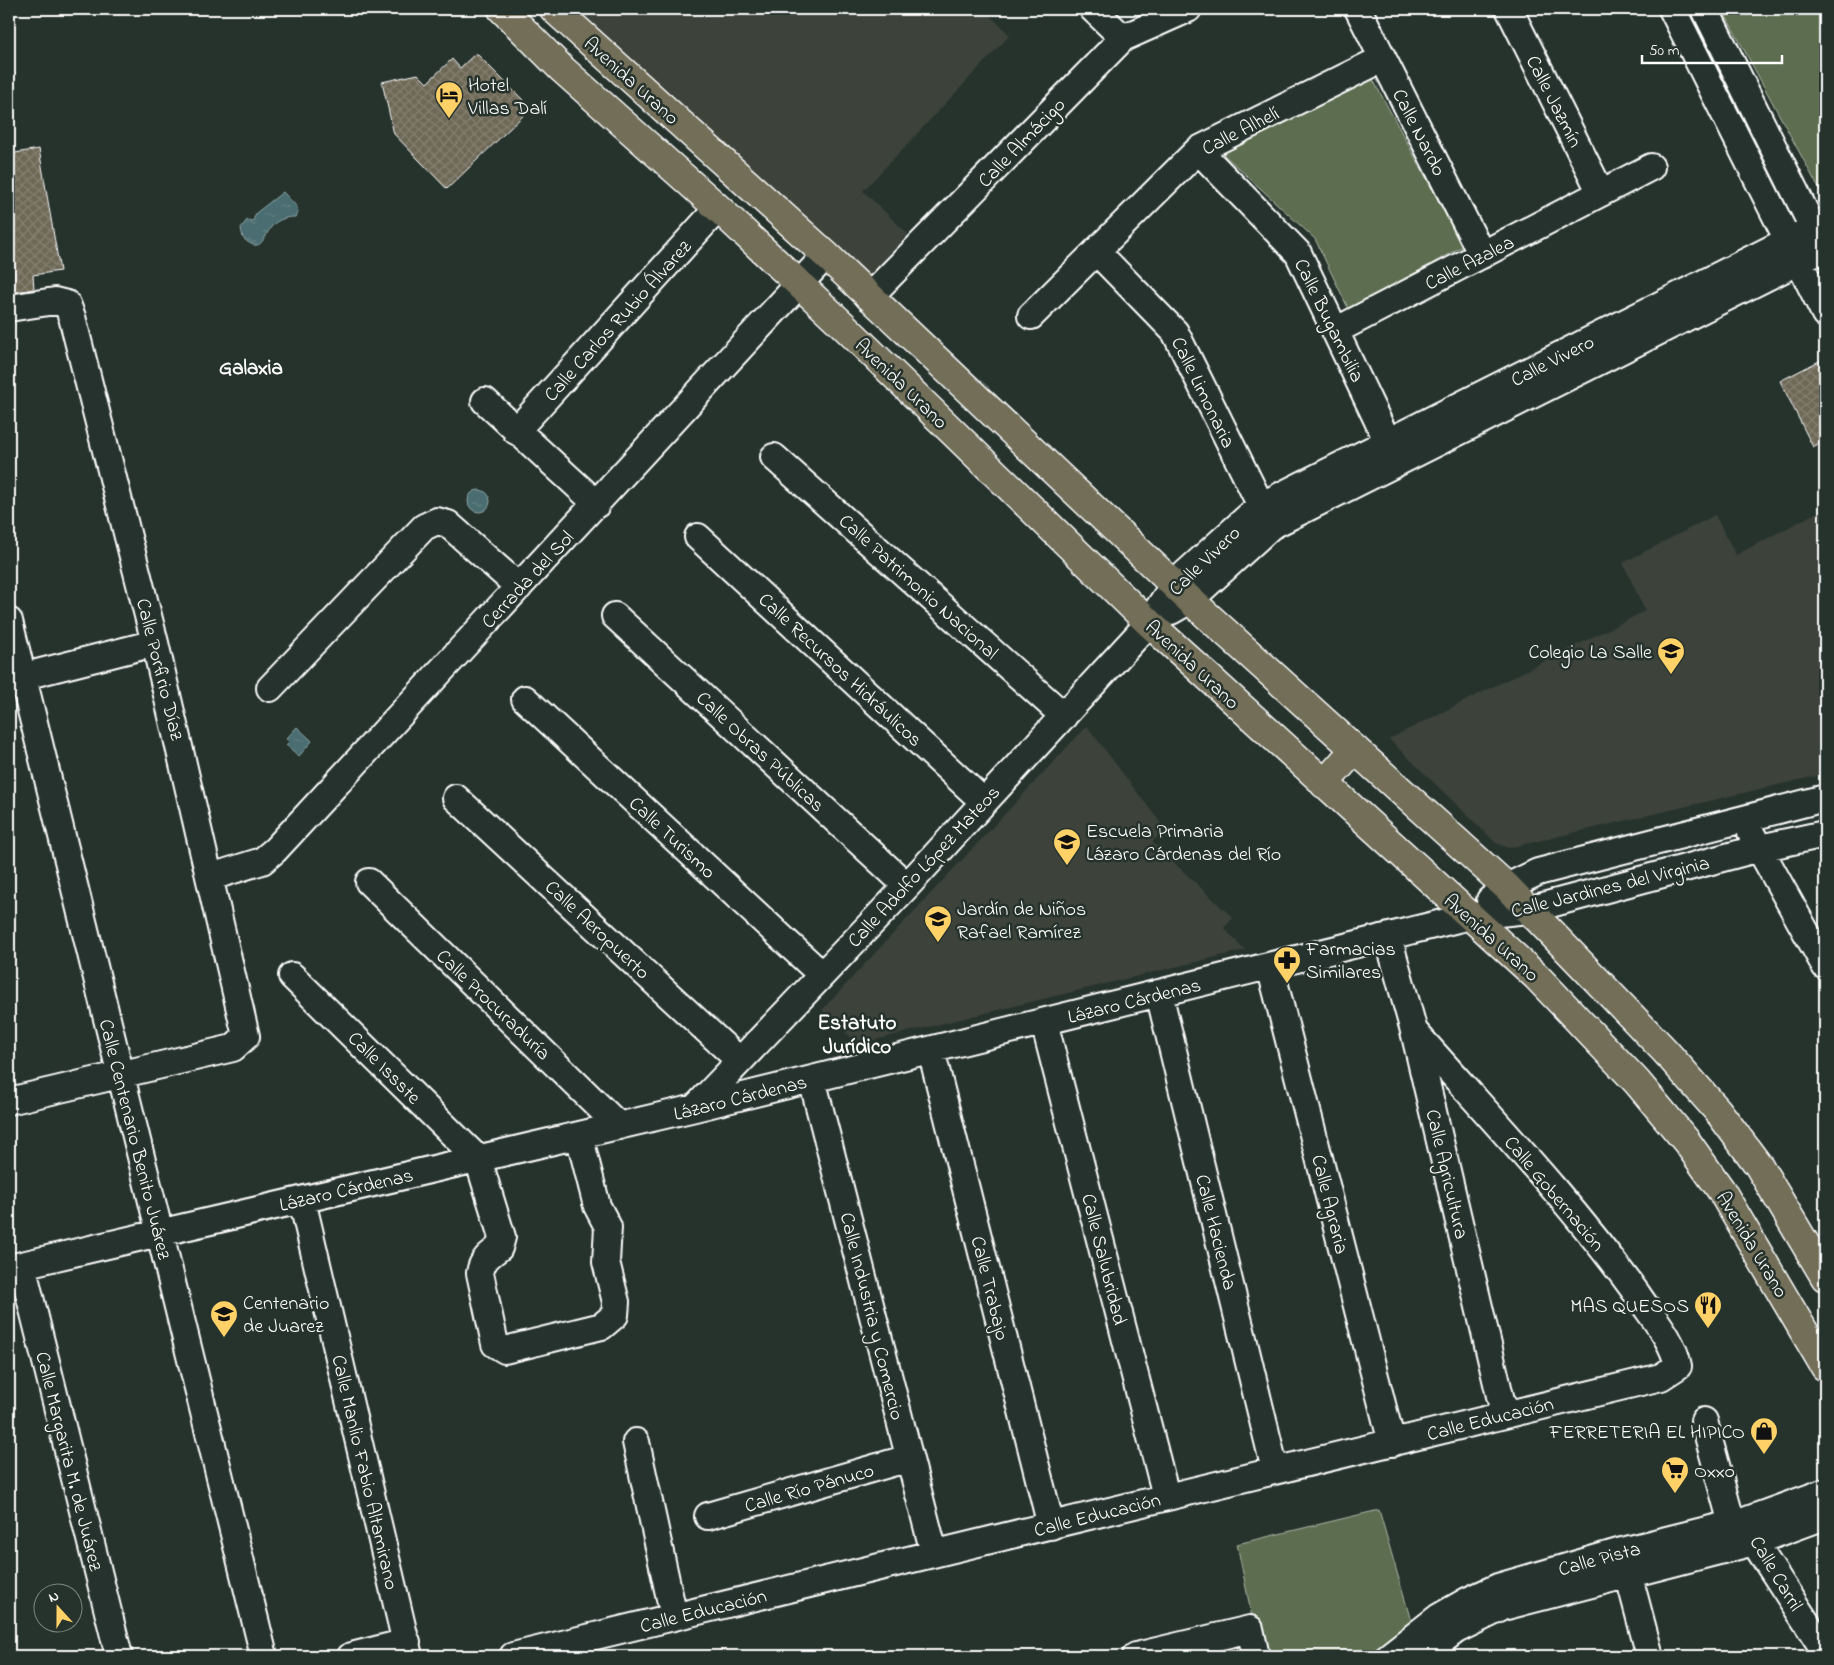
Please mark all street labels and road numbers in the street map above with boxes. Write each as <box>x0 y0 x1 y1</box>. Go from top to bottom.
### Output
street label: Avenida Urano <box>576 31 685 133</box>
street label: Calle Jazmín <box>1517 51 1589 154</box>
street label: Calle Nardo <box>1383 84 1452 182</box>
street label: Calle Almácigo <box>972 92 1074 196</box>
street label: Calle Alhelí <box>1197 100 1285 164</box>
street label: Calle Azalea <box>1420 229 1520 299</box>
street label: Calle Carlos Rubio Álvarez <box>538 234 700 409</box>
street label: Calle Bugambilia <box>1284 254 1370 388</box>
street label: Calle Vivero <box>1506 329 1600 396</box>
street label: Avenida Urano <box>847 333 953 437</box>
street label: Calle Limonaria <box>1162 333 1241 454</box>
street label: Calle Patrimonio Nacional <box>831 508 1004 668</box>
street label: Calle Vivero <box>1163 520 1248 604</box>
street label: Cerrada del Sol <box>476 525 582 636</box>
street label: Calle Recursos Hidráulicos <box>751 587 928 755</box>
street label: Calle Porfirio Díaz <box>127 596 190 744</box>
street label: Avenida Urano <box>1138 614 1245 717</box>
street label: Calle Obras Públicas <box>688 685 830 820</box>
street label: Calle Adolfo López Mateos <box>842 780 1008 955</box>
street label: Calle Turismo <box>621 791 721 887</box>
street label: Calle Jardines del Virginia <box>1508 850 1713 928</box>
street label: Calle Aeropuerto <box>537 874 656 987</box>
street label: Avenida Urano <box>1436 888 1545 990</box>
street label: Calle Procuraduría <box>428 943 556 1068</box>
street label: Lázaro Cárdenas <box>1065 972 1204 1033</box>
street label: Calle Centenario Benito Juárez <box>90 1016 178 1263</box>
street label: Calle Issste <box>340 1025 427 1112</box>
street label: Lázaro Cárdenas <box>671 1069 810 1130</box>
street label: Calle Agricultura <box>1416 1107 1475 1243</box>
street label: Calle Gobernación <box>1496 1130 1611 1259</box>
street label: Calle Agraria <box>1301 1152 1355 1258</box>
street label: Lázaro Cárdenas <box>277 1162 416 1221</box>
street label: Calle Hacienda <box>1186 1172 1243 1293</box>
street label: Avenida Urano <box>1708 1186 1794 1304</box>
street label: Calle Salubridad <box>1072 1191 1133 1328</box>
street label: Calle Industria y Comercio <box>831 1210 910 1424</box>
street label: Calle Trabajo <box>962 1233 1016 1344</box>
street label: Calle Margarita M. de Juárez <box>25 1349 109 1575</box>
street label: Calle Manlio Fabio Altamirano <box>322 1352 405 1593</box>
street label: Calle Educación <box>1424 1391 1557 1450</box>
street label: Calle Río Pánuco <box>742 1457 878 1522</box>
street label: Calle Educación <box>1031 1487 1164 1546</box>
street label: Calle Carril <box>1741 1531 1809 1618</box>
street label: Calle Pista <box>1555 1536 1644 1585</box>
street label: Calle Educación <box>637 1583 770 1642</box>

